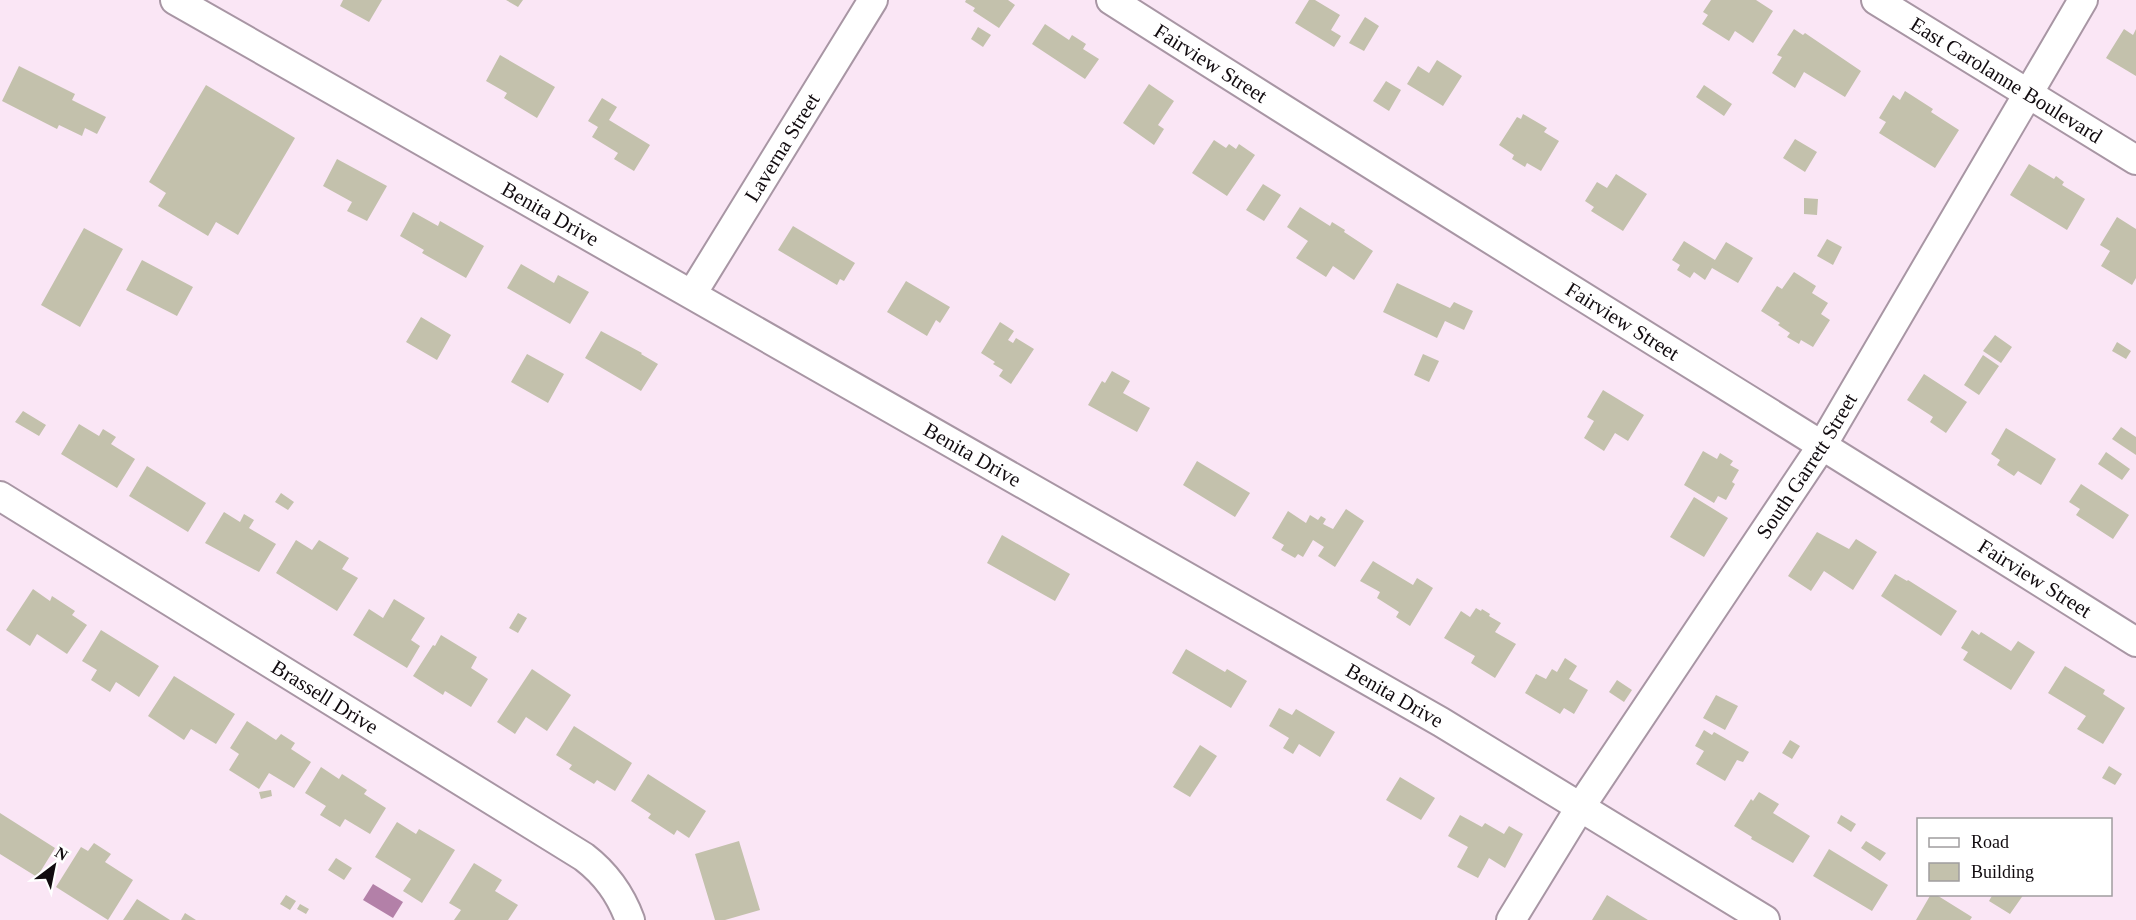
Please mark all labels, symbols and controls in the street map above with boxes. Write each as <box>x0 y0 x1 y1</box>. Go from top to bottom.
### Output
street label: East Carolanne Boulevard <box>1906 12 2107 148</box>
street label: Fairview Street <box>1150 19 1272 108</box>
street label: Laverna Street <box>740 89 825 206</box>
street label: Benita Drive <box>497 177 603 251</box>
street label: Fairview Street <box>1561 277 1684 366</box>
street label: South Garrett Street <box>1751 389 1862 543</box>
street label: Benita Drive <box>920 418 1025 492</box>
street label: Fairview Street <box>1974 534 2096 623</box>
street label: Brassell Drive <box>267 655 383 739</box>
street label: Benita Drive <box>1342 658 1447 733</box>
legend <box>1917 818 2112 896</box>
text: Road <box>1971 832 2009 852</box>
north arrow <box>24 836 84 896</box>
text: N <box>52 843 71 864</box>
text: Building <box>1971 862 2034 882</box>

